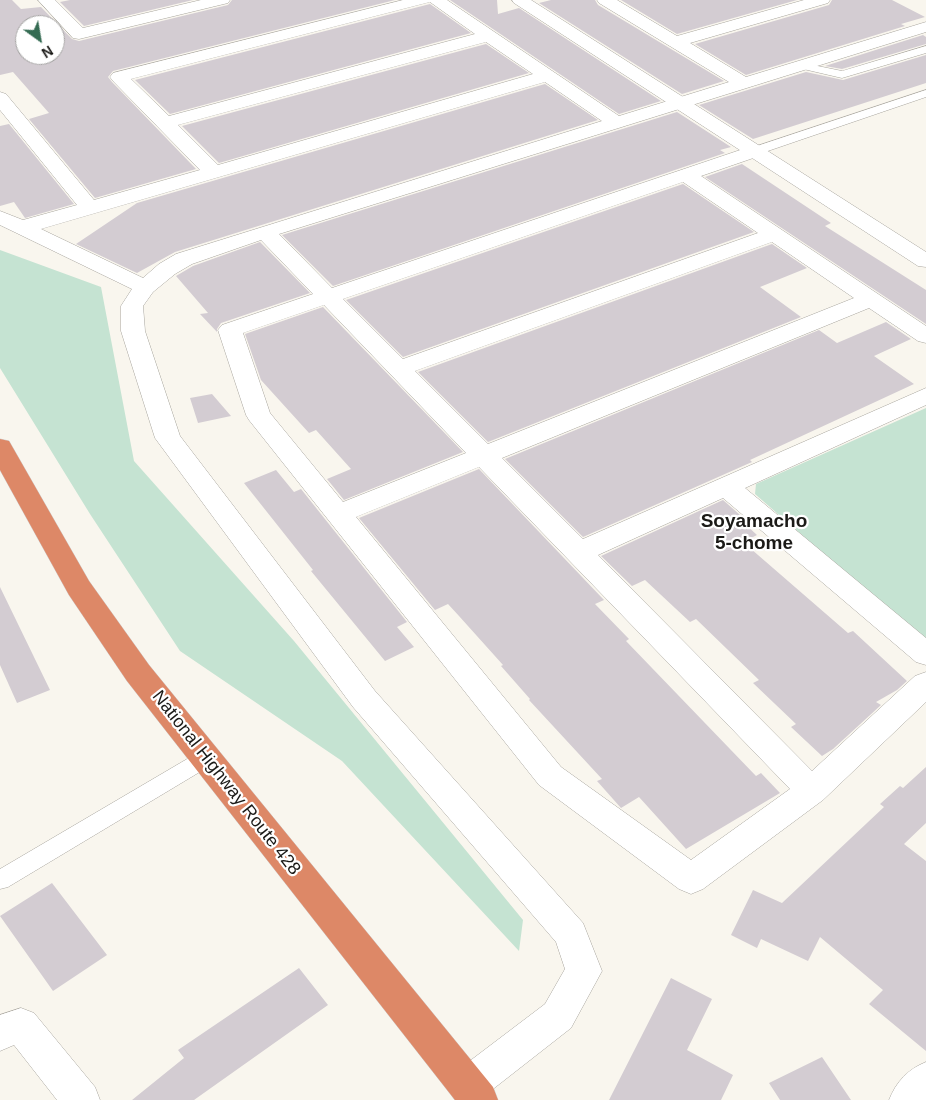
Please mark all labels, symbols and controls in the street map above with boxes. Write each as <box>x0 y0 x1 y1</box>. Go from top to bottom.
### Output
north arrow <box>15 15 65 65</box>
text: N <box>39 42 56 61</box>
district label: Soyamacho 5-chome <box>701 511 807 555</box>
street label: National Highway Route 428 <box>147 686 305 880</box>

